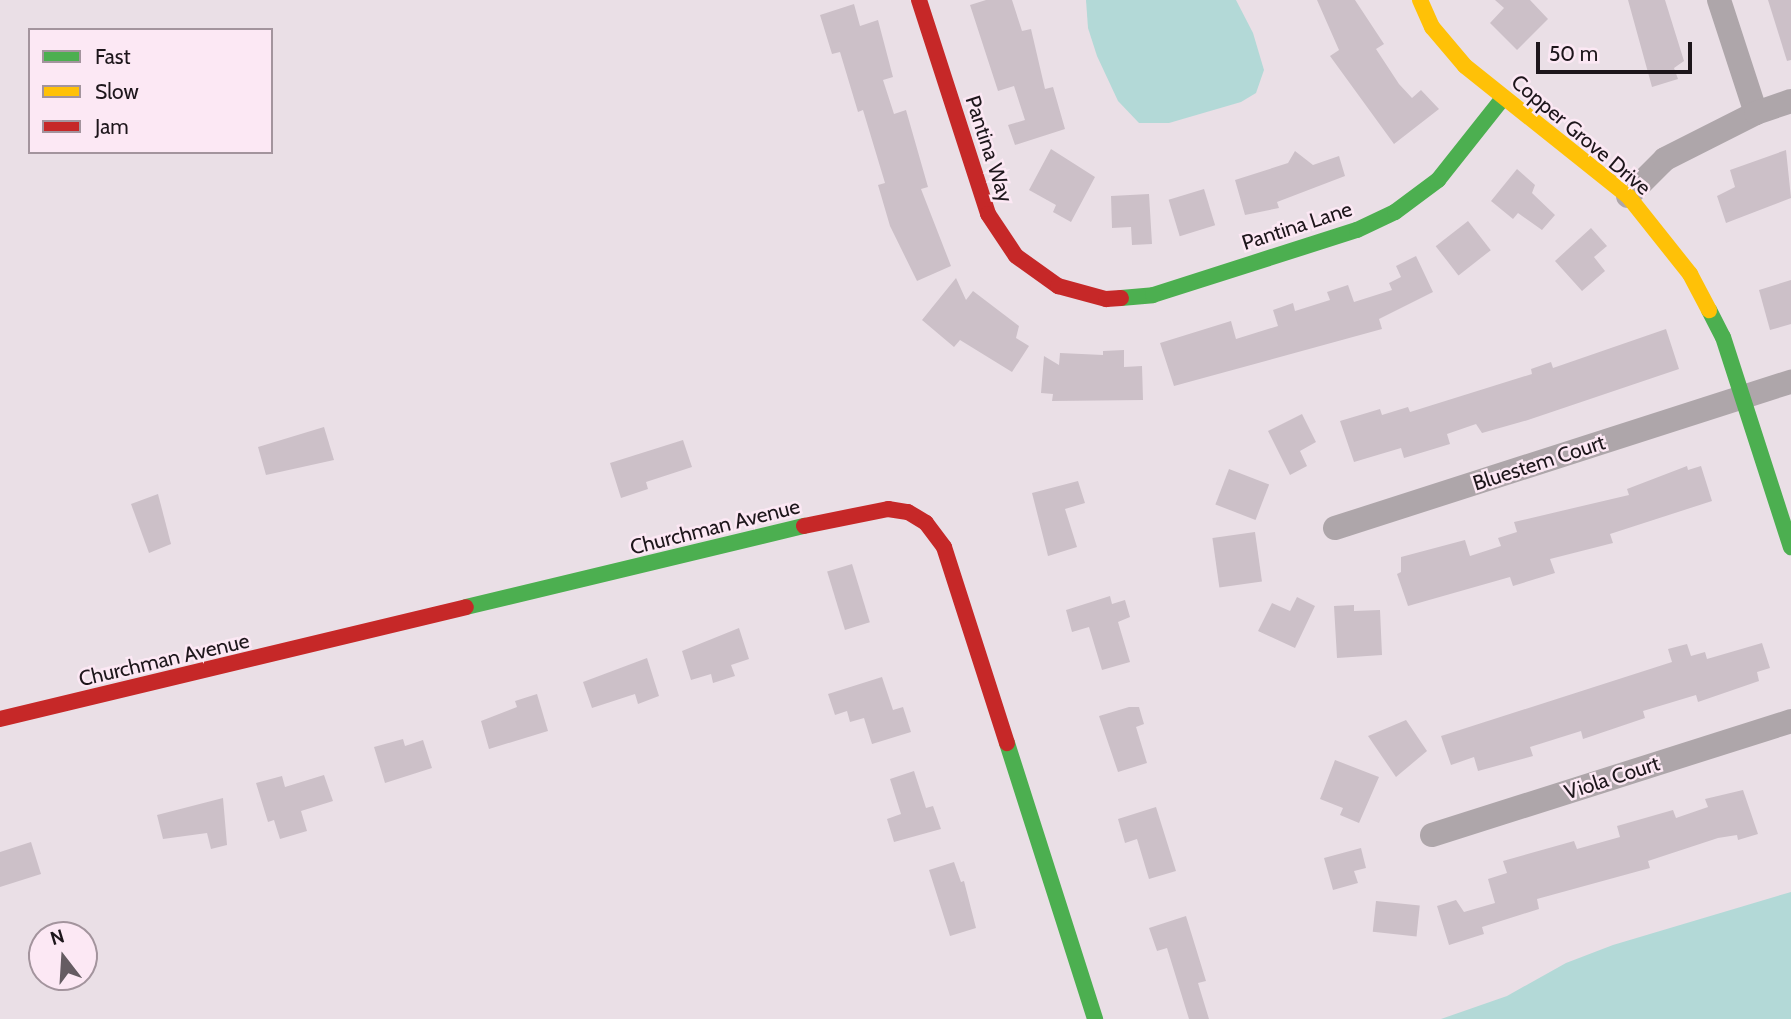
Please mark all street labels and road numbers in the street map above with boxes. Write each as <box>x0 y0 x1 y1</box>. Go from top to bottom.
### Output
street label: Copper Grove Drive <box>1506 69 1656 201</box>
street label: Pantina Way <box>960 92 1018 206</box>
street label: Pantina Lane <box>1239 196 1355 256</box>
street label: Bluestem Court <box>1470 430 1608 496</box>
street label: Churchman Avenue <box>627 494 803 560</box>
street label: Churchman Avenue <box>76 628 252 692</box>
street label: Viola Court <box>1561 751 1663 805</box>

